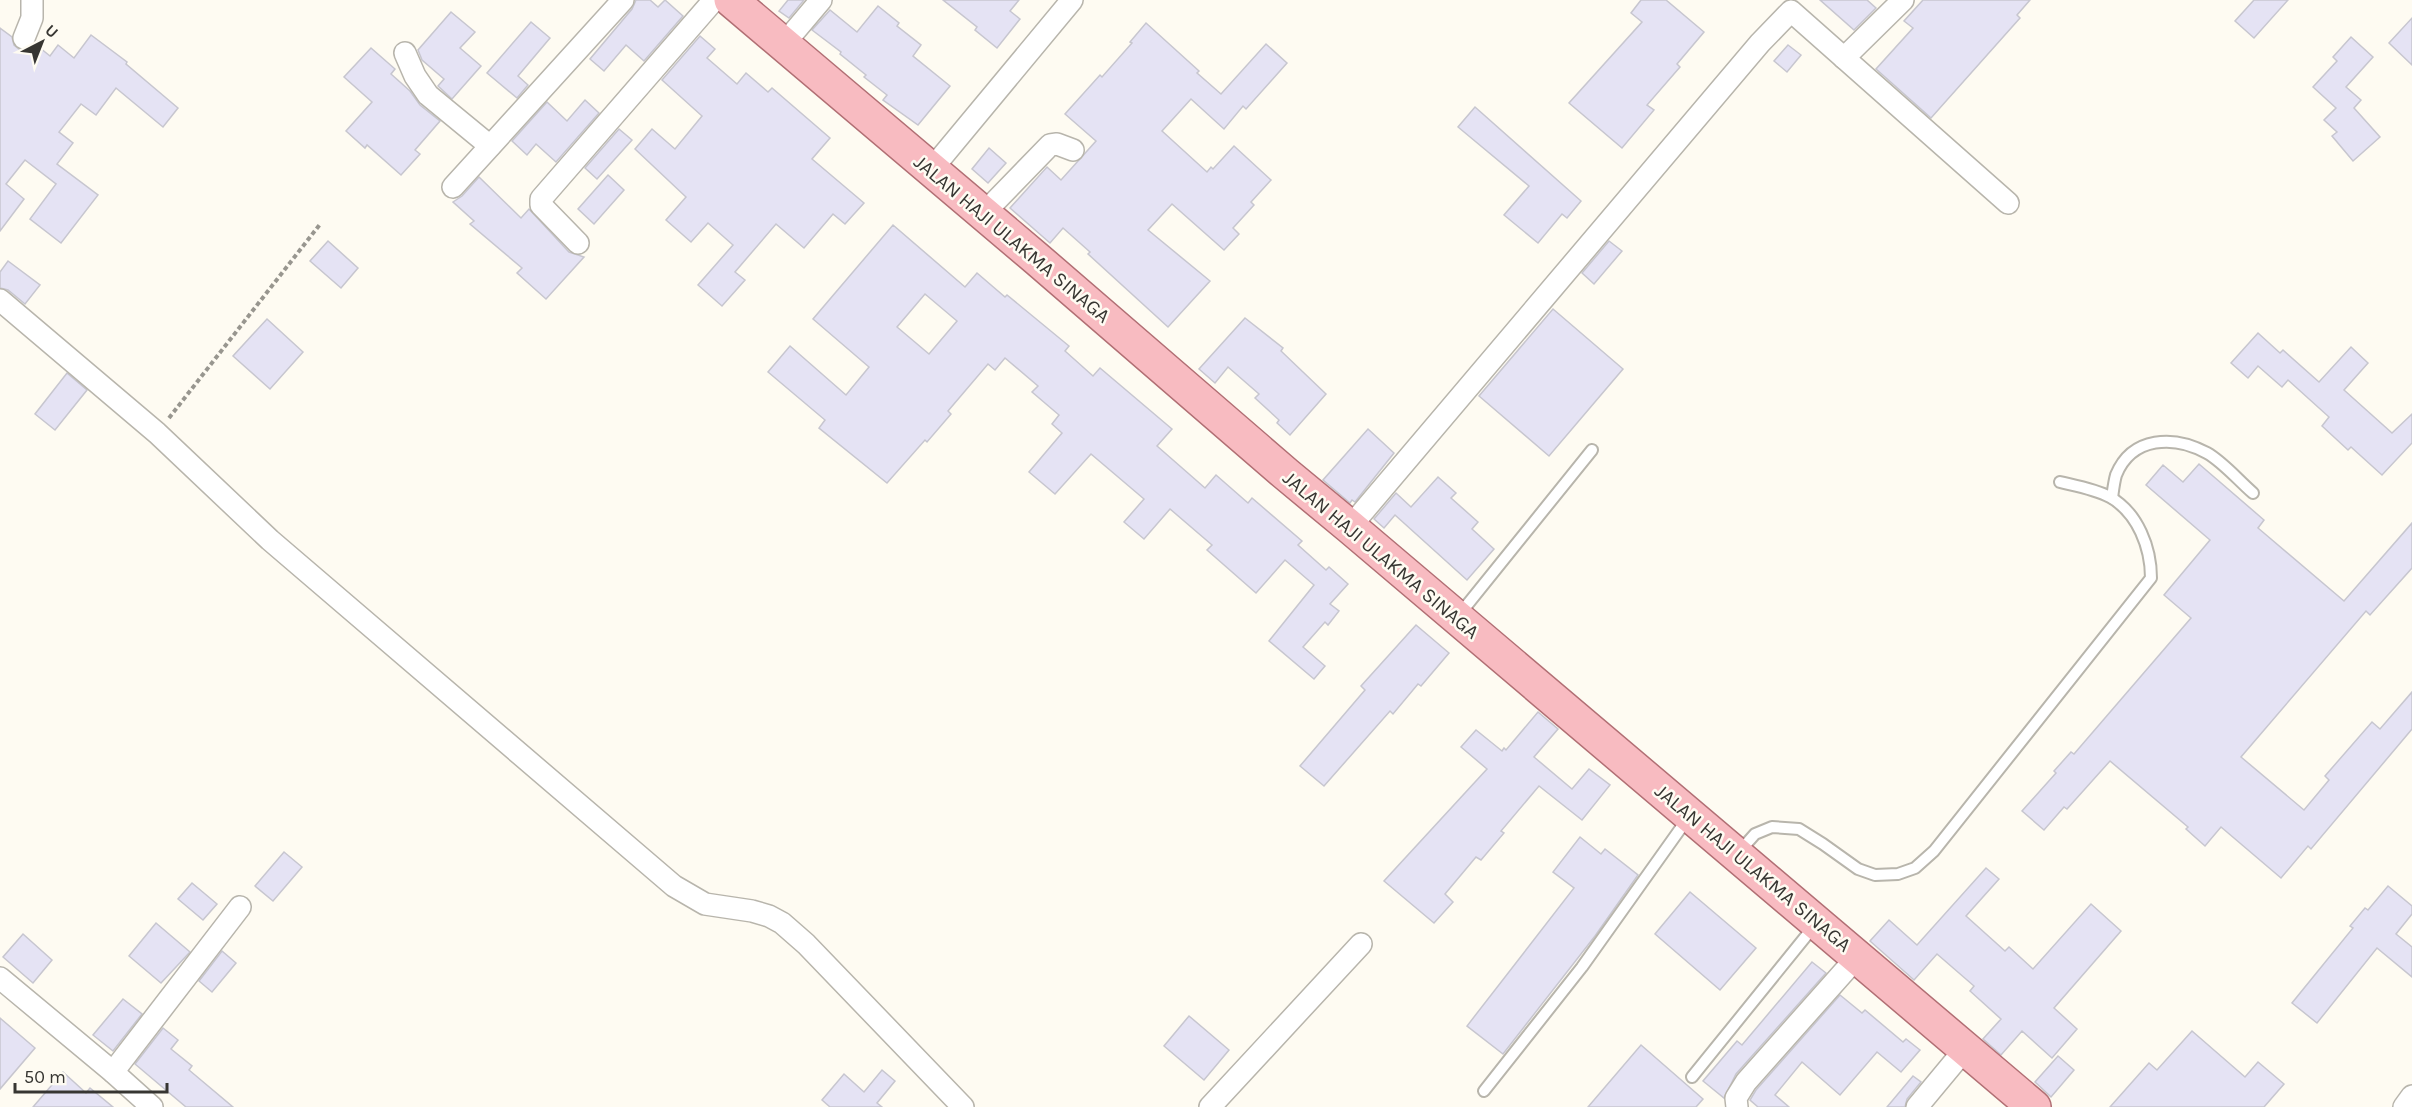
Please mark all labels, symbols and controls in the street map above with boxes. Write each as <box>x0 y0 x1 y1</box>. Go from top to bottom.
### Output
north arrow <box>12 12 72 72</box>
text: U <box>41 20 62 42</box>
street label: JALAN HAJI ULAKMA SINAGA <box>909 150 1115 328</box>
street label: JALAN HAJI ULAKMA SINAGA <box>1278 466 1484 644</box>
street label: JALAN HAJI ULAKMA SINAGA <box>1650 779 1856 957</box>
scale bar <box>15 1056 166 1094</box>
text: 50 m <box>24 1066 66 1088</box>

